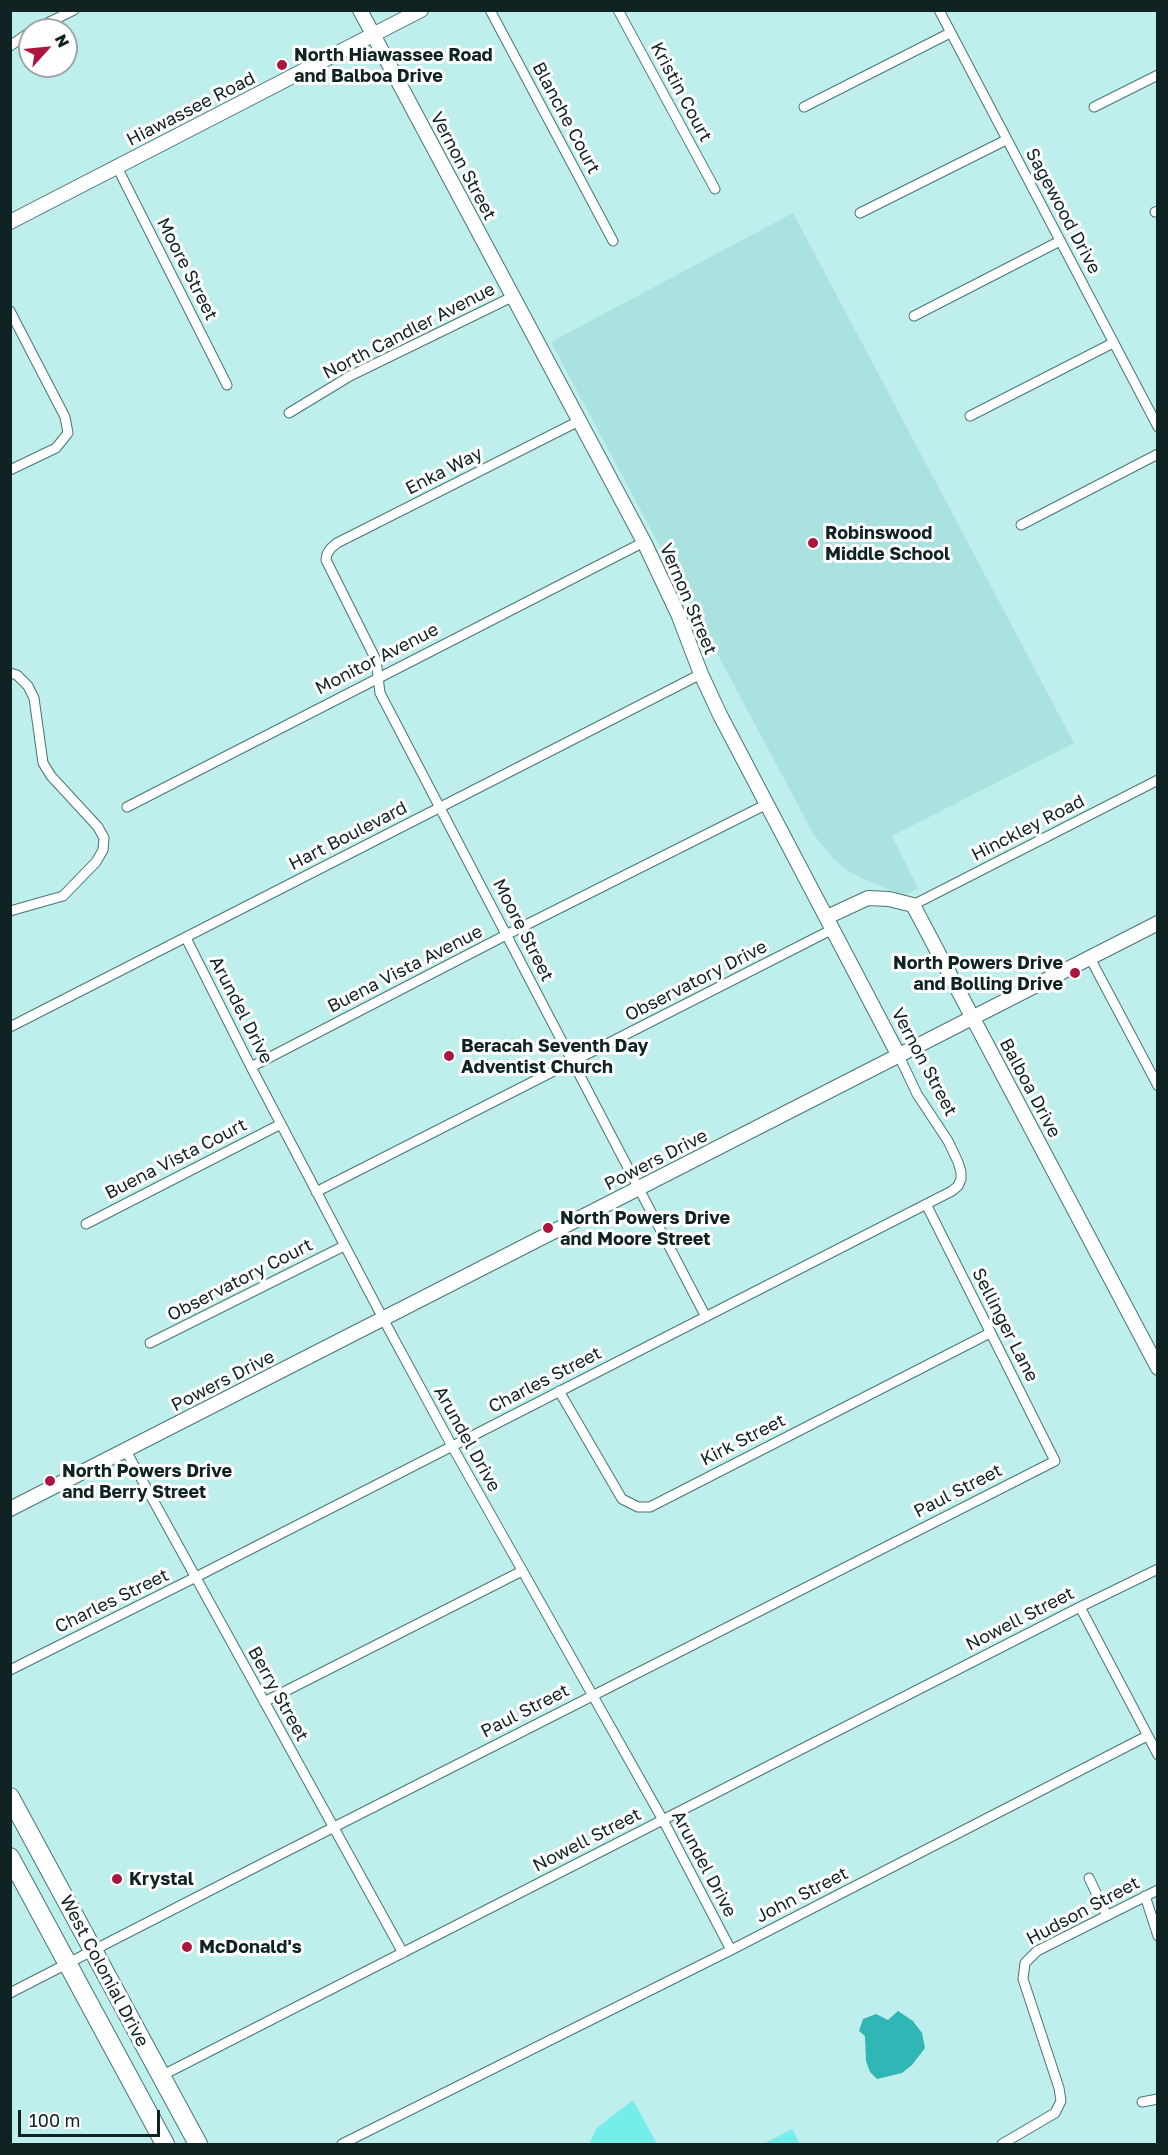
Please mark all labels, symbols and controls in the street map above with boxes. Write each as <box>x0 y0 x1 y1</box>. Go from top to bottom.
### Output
north arrow <box>18 18 78 78</box>
text: N <box>51 31 74 51</box>
street label: Kristin Court <box>646 38 716 146</box>
place label: North Hiawassee Road and Balboa Drive <box>294 44 493 86</box>
marker: North Hiawassee Road and Balboa Drive <box>275 58 289 72</box>
street label: Blanche Court <box>528 58 604 178</box>
street label: Hiawassee Road <box>123 67 259 151</box>
street label: Vernon Street <box>425 108 501 224</box>
street label: Sagewood Drive <box>1021 144 1105 278</box>
street label: Moore Street <box>152 214 222 324</box>
street label: North Candler Avenue <box>319 278 499 384</box>
street label: Enka Way <box>402 443 486 499</box>
place label: Robinswood Middle School <box>825 522 950 564</box>
marker: Robinswood Middle School <box>806 536 820 550</box>
street label: Vernon Street <box>655 540 721 658</box>
street label: Monitor Avenue <box>312 619 442 699</box>
street label: Hinckley Road <box>968 790 1088 866</box>
street label: Hart Boulevard <box>285 797 411 875</box>
street label: Moore Street <box>488 875 558 985</box>
street label: Buena Vista Avenue <box>324 921 486 1017</box>
street label: Observatory Drive <box>622 936 770 1026</box>
place label: North Powers Drive and Bolling Drive <box>893 952 1063 994</box>
street label: Arundel Drive <box>205 953 277 1067</box>
marker: North Powers Drive and Bolling Drive <box>1068 966 1082 980</box>
street label: Vernon Street <box>886 1004 962 1120</box>
place label: Beracah Seventh Day Adventist Church <box>461 1035 648 1078</box>
street label: Balboa Drive <box>995 1035 1065 1141</box>
marker: Beracah Seventh Day Adventist Church <box>442 1049 456 1063</box>
street label: Buena Vista Court <box>102 1114 250 1204</box>
street label: Powers Drive <box>601 1125 711 1195</box>
place label: North Powers Drive and Moore Street <box>560 1207 730 1250</box>
marker: North Powers Drive and Moore Street <box>541 1221 555 1235</box>
street label: Observatory Court <box>164 1234 316 1326</box>
street label: Sellinger Lane <box>967 1265 1043 1385</box>
street label: Charles Street <box>485 1342 605 1418</box>
street label: Powers Drive <box>168 1346 278 1416</box>
street label: Arundel Drive <box>429 1382 505 1496</box>
street label: Kirk Street <box>697 1409 789 1471</box>
place label: North Powers Drive and Berry Street <box>62 1460 232 1502</box>
street label: Paul Street <box>910 1460 1006 1522</box>
marker: North Powers Drive and Berry Street <box>43 1474 57 1488</box>
street label: Charles Street <box>52 1564 172 1638</box>
street label: Nowell Street <box>962 1582 1078 1656</box>
street label: Berry Street <box>243 1643 313 1745</box>
street label: Paul Street <box>477 1680 573 1742</box>
street label: Nowell Street <box>529 1803 645 1877</box>
street label: Arundel Drive <box>667 1807 741 1921</box>
street label: John Street <box>752 1863 852 1927</box>
place label: Krystal <box>129 1868 194 1890</box>
marker: Krystal <box>110 1872 124 1886</box>
street label: Hudson Street <box>1023 1872 1143 1950</box>
street label: West Colonial Drive <box>55 1892 153 2050</box>
place label: McDonald's <box>199 1936 302 1958</box>
marker: McDonald's <box>180 1940 194 1954</box>
scale bar <box>21 2098 164 2136</box>
text: 100 m <box>29 2109 80 2131</box>

